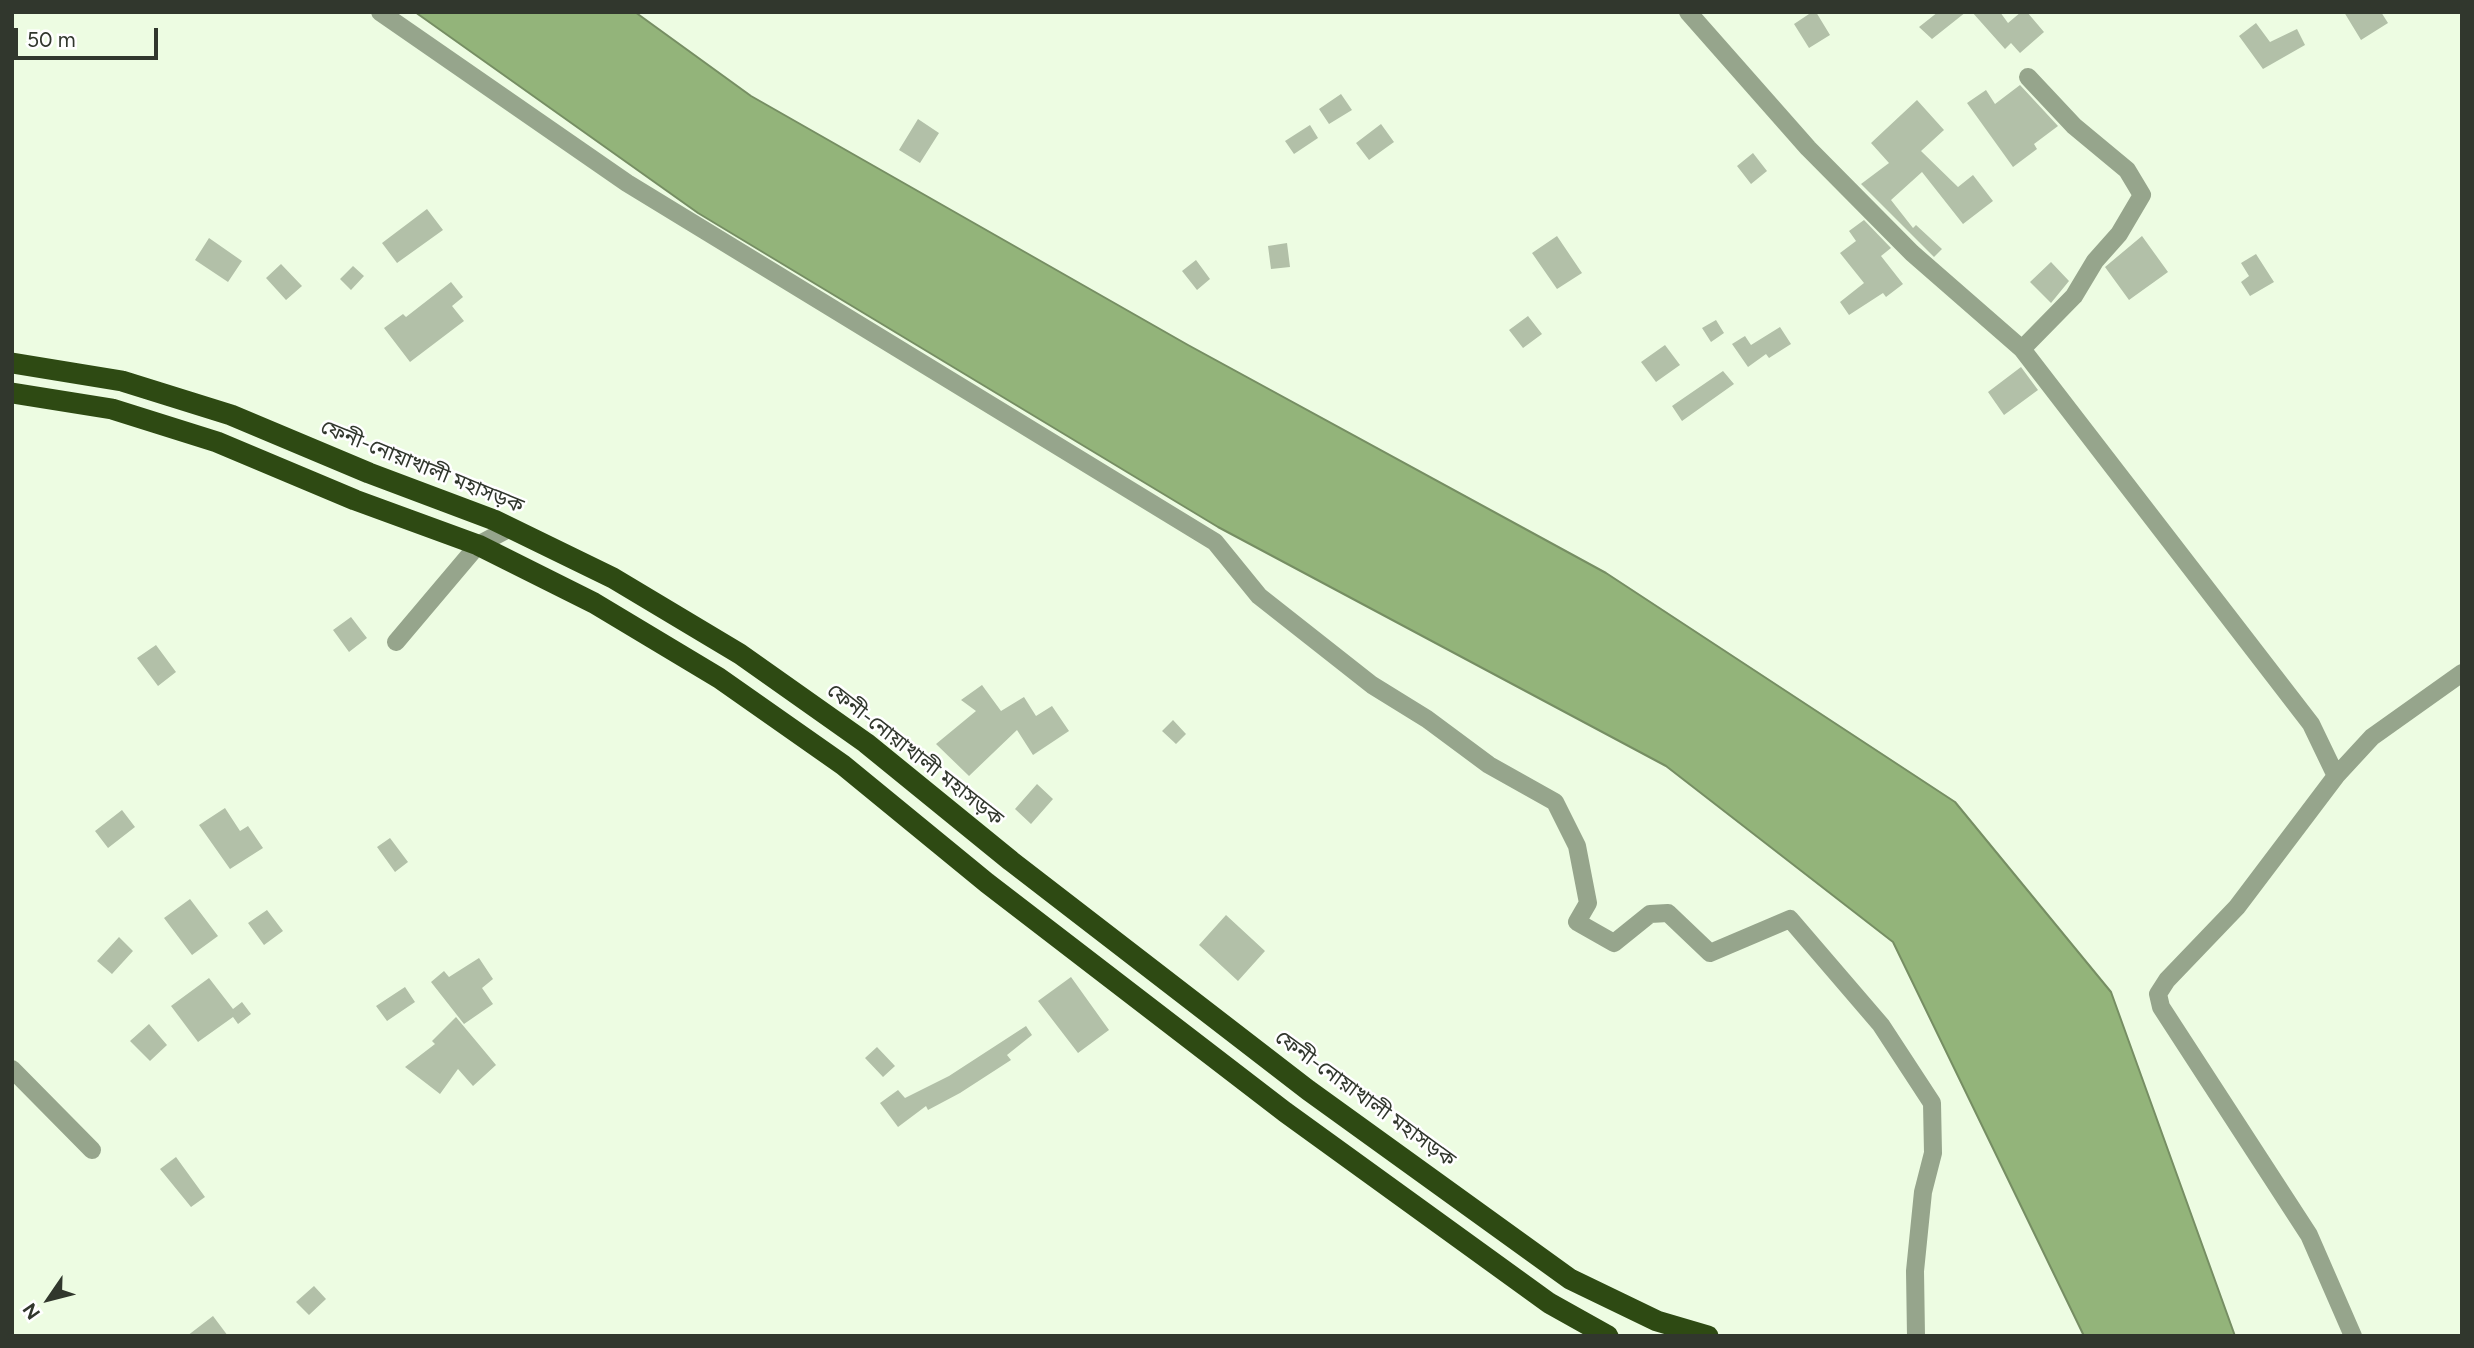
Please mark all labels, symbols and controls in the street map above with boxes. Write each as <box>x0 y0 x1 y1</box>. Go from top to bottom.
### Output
scale bar <box>18 14 161 58</box>
text: 50 m <box>27 27 76 52</box>
street label: ফেনী-নোয়াখালী মহাসড়ক <box>317 415 527 519</box>
street label: ফেনী-নোয়াখালী মহাসড়ক <box>822 678 1008 832</box>
street label: ফেনী-নোয়াখালী মহাসড়ক <box>1270 1025 1460 1173</box>
north arrow <box>14 1264 84 1334</box>
text: N <box>18 1299 45 1324</box>

